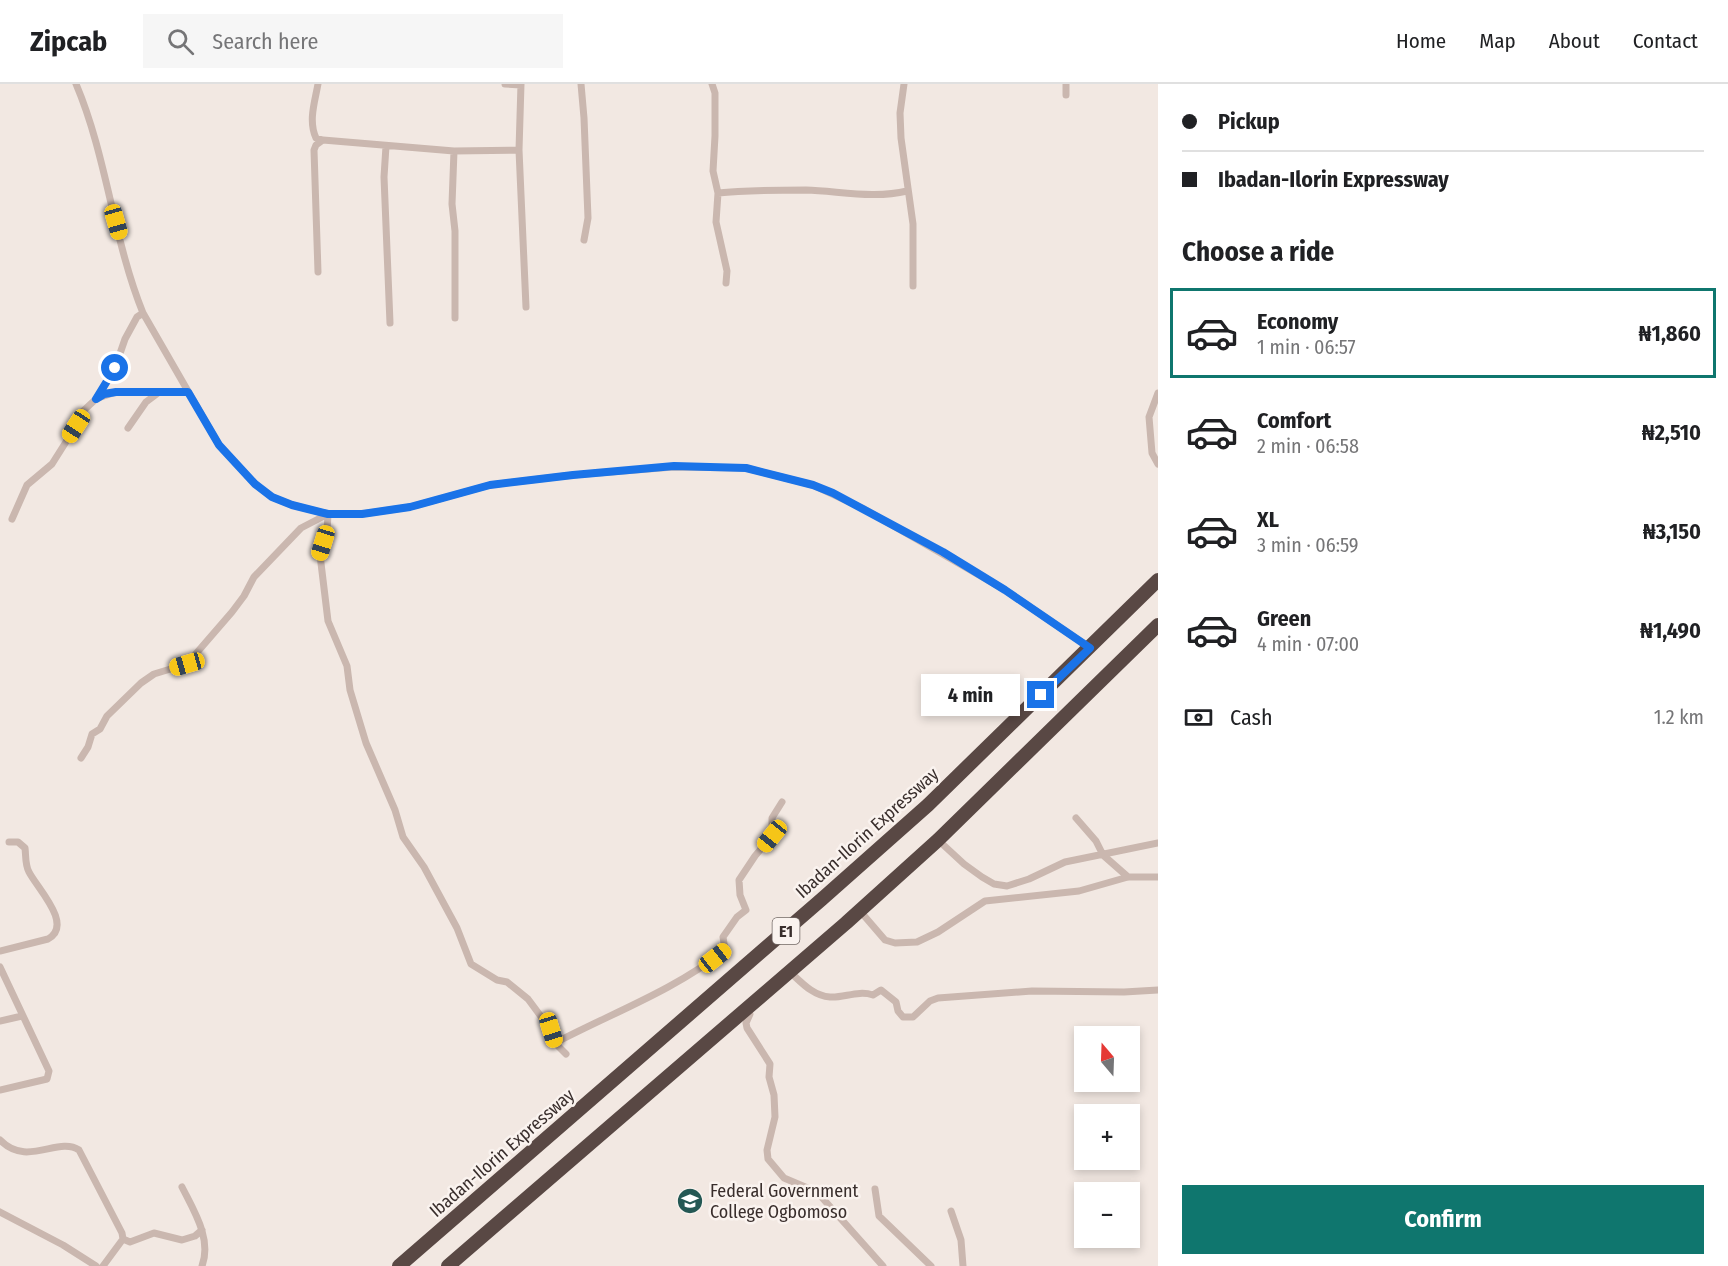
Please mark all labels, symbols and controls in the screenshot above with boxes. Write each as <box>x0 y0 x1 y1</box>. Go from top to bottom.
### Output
search box <box>143 14 563 68</box>
text: Zipcab <box>30 25 107 58</box>
icon: search <box>164 25 197 58</box>
text: Search here <box>212 28 318 55</box>
text: Home <box>1396 28 1446 54</box>
text: Map <box>1479 28 1516 54</box>
text: About <box>1549 28 1600 54</box>
text: Contact <box>1633 28 1698 54</box>
text: Pickup <box>1218 108 1280 135</box>
text: Ibadan-Ilorin Expressway <box>1218 166 1449 193</box>
car <box>102 202 130 242</box>
text: Choose a ride <box>1182 236 1334 268</box>
icon: car <box>1185 306 1239 360</box>
text: Economy <box>1257 308 1338 335</box>
text: ₦1,860 <box>1639 320 1701 347</box>
text: 1 min · 06:57 <box>1257 335 1356 359</box>
route start <box>101 354 128 381</box>
icon: car <box>1185 405 1239 459</box>
car <box>59 406 93 446</box>
text: Comfort <box>1257 407 1331 434</box>
text: ₦2,510 <box>1642 419 1701 446</box>
text: 2 min · 06:58 <box>1257 434 1359 458</box>
icon: car <box>1185 504 1239 558</box>
text: XL <box>1257 506 1279 533</box>
text: ₦3,150 <box>1643 518 1701 545</box>
car <box>309 523 337 563</box>
text: 3 min · 06:59 <box>1257 533 1359 557</box>
icon: car <box>1185 603 1239 657</box>
text: Green <box>1257 605 1311 632</box>
text: ₦1,490 <box>1640 617 1701 644</box>
text: 4 min · 07:00 <box>1257 632 1359 656</box>
car <box>167 650 207 678</box>
callout: 4 min <box>921 674 1020 716</box>
route end <box>1027 681 1054 708</box>
text: 4 min <box>948 683 993 707</box>
icon: cash <box>1182 701 1215 734</box>
text: Cash <box>1230 704 1273 731</box>
text: 1.2 km <box>1654 705 1704 729</box>
street label: Ibadan-Ilorin Expressway <box>791 763 943 903</box>
car <box>754 816 790 856</box>
road number: E1 <box>772 918 800 944</box>
car <box>695 940 735 976</box>
car <box>537 1010 565 1050</box>
north arrow <box>1074 1026 1140 1092</box>
map controls <box>1074 1026 1140 1248</box>
street label: Ibadan-Ilorin Expressway <box>425 1084 579 1222</box>
button: + <box>1074 1104 1140 1170</box>
place label: Federal Government College Ogbomoso <box>710 1180 859 1223</box>
button: − <box>1074 1182 1140 1248</box>
button: Confirm <box>1182 1185 1704 1254</box>
school or university icon: Federal Government College Ogbomoso <box>675 1186 705 1216</box>

